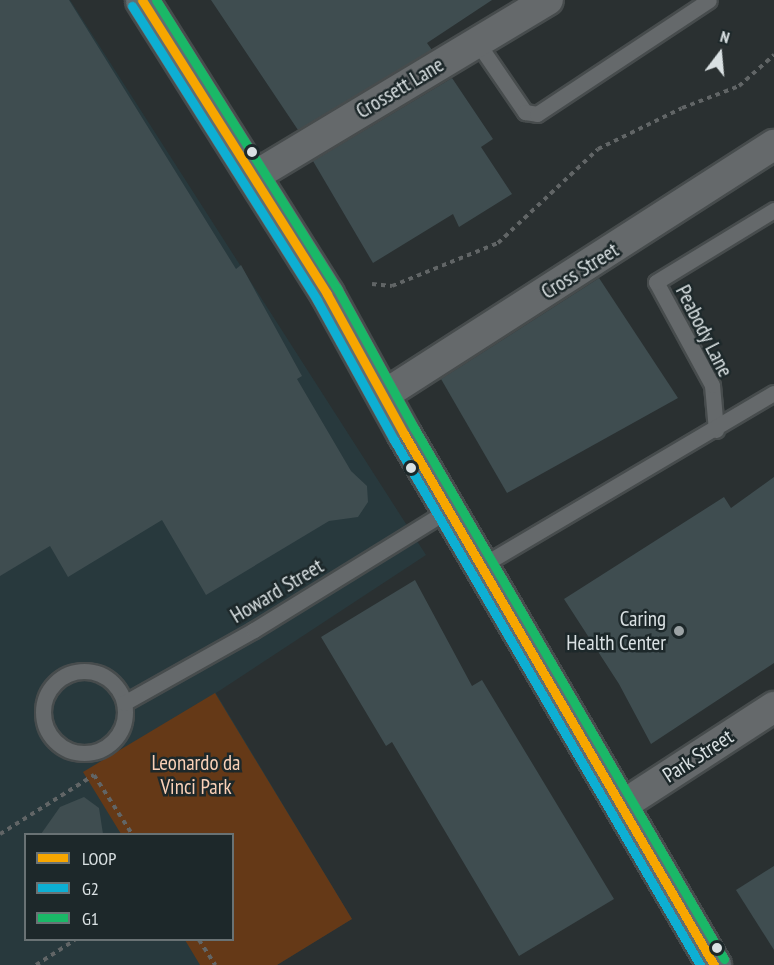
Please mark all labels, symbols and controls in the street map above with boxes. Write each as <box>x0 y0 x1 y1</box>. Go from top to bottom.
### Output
north arrow <box>690 24 750 84</box>
text: N <box>718 26 732 47</box>
street label: Crossett Lane <box>352 52 448 124</box>
unlabelled marker <box>246 146 258 158</box>
street label: Cross Street <box>537 237 623 305</box>
street label: Peabody Lane <box>670 281 738 381</box>
unlabelled marker <box>405 462 417 474</box>
street label: Howard Street <box>226 553 328 629</box>
place label: Caring Health Center <box>566 606 666 656</box>
marker: Caring Health Center <box>670 622 688 640</box>
street label: Park Street <box>658 724 738 788</box>
park label: Leonardo da Vinci Park <box>152 750 240 800</box>
legend <box>24 833 234 941</box>
text: LOOP <box>82 847 116 870</box>
text: G2 <box>82 877 99 900</box>
text: G1 <box>82 907 99 930</box>
unlabelled marker <box>711 942 723 954</box>

